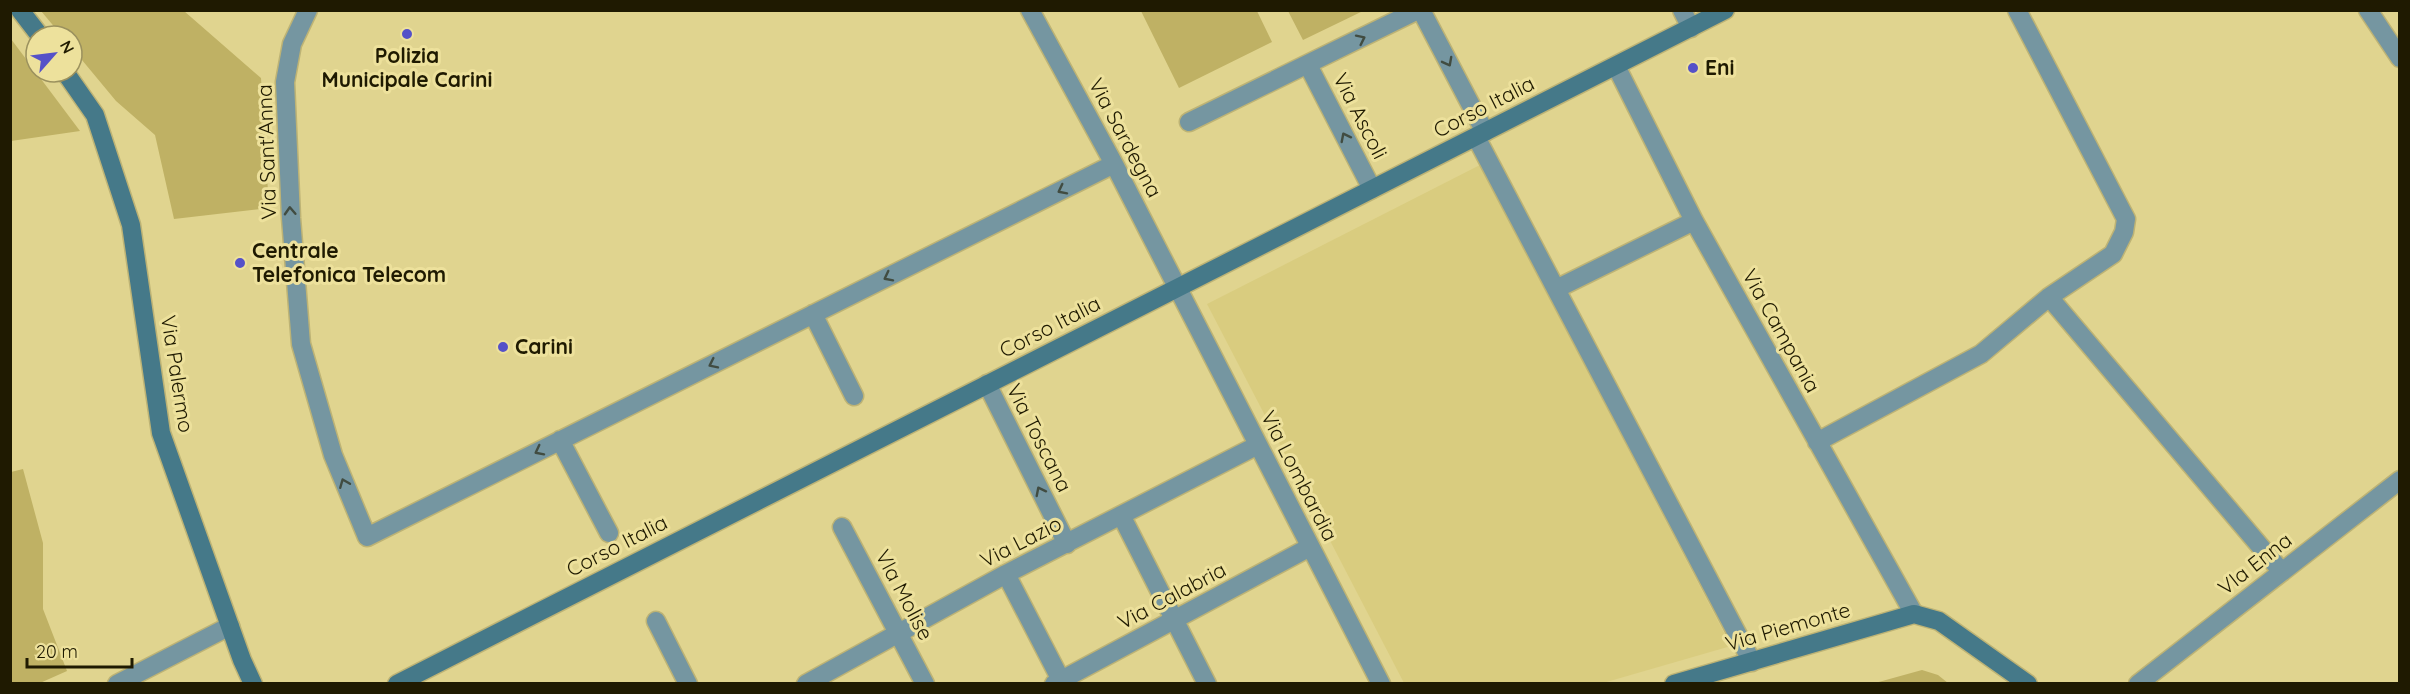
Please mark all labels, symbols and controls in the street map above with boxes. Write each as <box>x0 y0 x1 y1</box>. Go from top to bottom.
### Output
north arrow <box>24 24 84 84</box>
marker: Polizia Municipale Carini <box>400 27 414 41</box>
one-way arrow <box>1354 34 1365 46</box>
text: N <box>56 37 79 57</box>
place label: Polizia Municipale Carini <box>322 42 492 92</box>
place label: Eni <box>1705 54 1734 80</box>
one-way arrow <box>1441 56 1452 67</box>
marker: Eni <box>1686 61 1700 75</box>
street label: Via Ascoli <box>1328 68 1394 163</box>
street label: Corso Italia <box>1429 70 1538 143</box>
street label: Via Sardegna <box>1084 73 1168 202</box>
street label: Via Sant'Anna <box>251 84 281 220</box>
one-way arrow <box>1341 132 1353 143</box>
one-way arrow <box>1057 182 1068 194</box>
one-way arrow <box>284 207 297 216</box>
place label: Centrale Telefonica Telecom <box>252 237 446 287</box>
marker: Centrale Telefonica Telecom <box>233 256 247 270</box>
street label: Via Campania <box>1737 264 1827 397</box>
one-way arrow <box>883 270 894 281</box>
street label: Corso Italia <box>995 290 1104 363</box>
street label: Via Palermo <box>156 313 200 434</box>
place label: Carini <box>515 333 573 359</box>
marker: Carini <box>496 340 510 354</box>
one-way arrow <box>709 357 720 368</box>
street label: Via Toscana <box>1002 379 1078 496</box>
street label: Via Lombardia <box>1256 406 1344 545</box>
one-way arrow <box>534 444 545 455</box>
one-way arrow <box>339 478 351 489</box>
one-way arrow <box>1036 487 1048 498</box>
street label: Corso Italia <box>562 509 671 582</box>
street label: Via Lazio <box>975 510 1066 573</box>
street label: VIa Enna <box>2212 526 2297 600</box>
street label: VIa Molise <box>870 545 940 644</box>
street label: Via Calabria <box>1113 556 1230 635</box>
street label: Via Piemonte <box>1722 596 1853 656</box>
scale bar <box>27 631 132 669</box>
text: 20 m <box>36 640 78 663</box>

